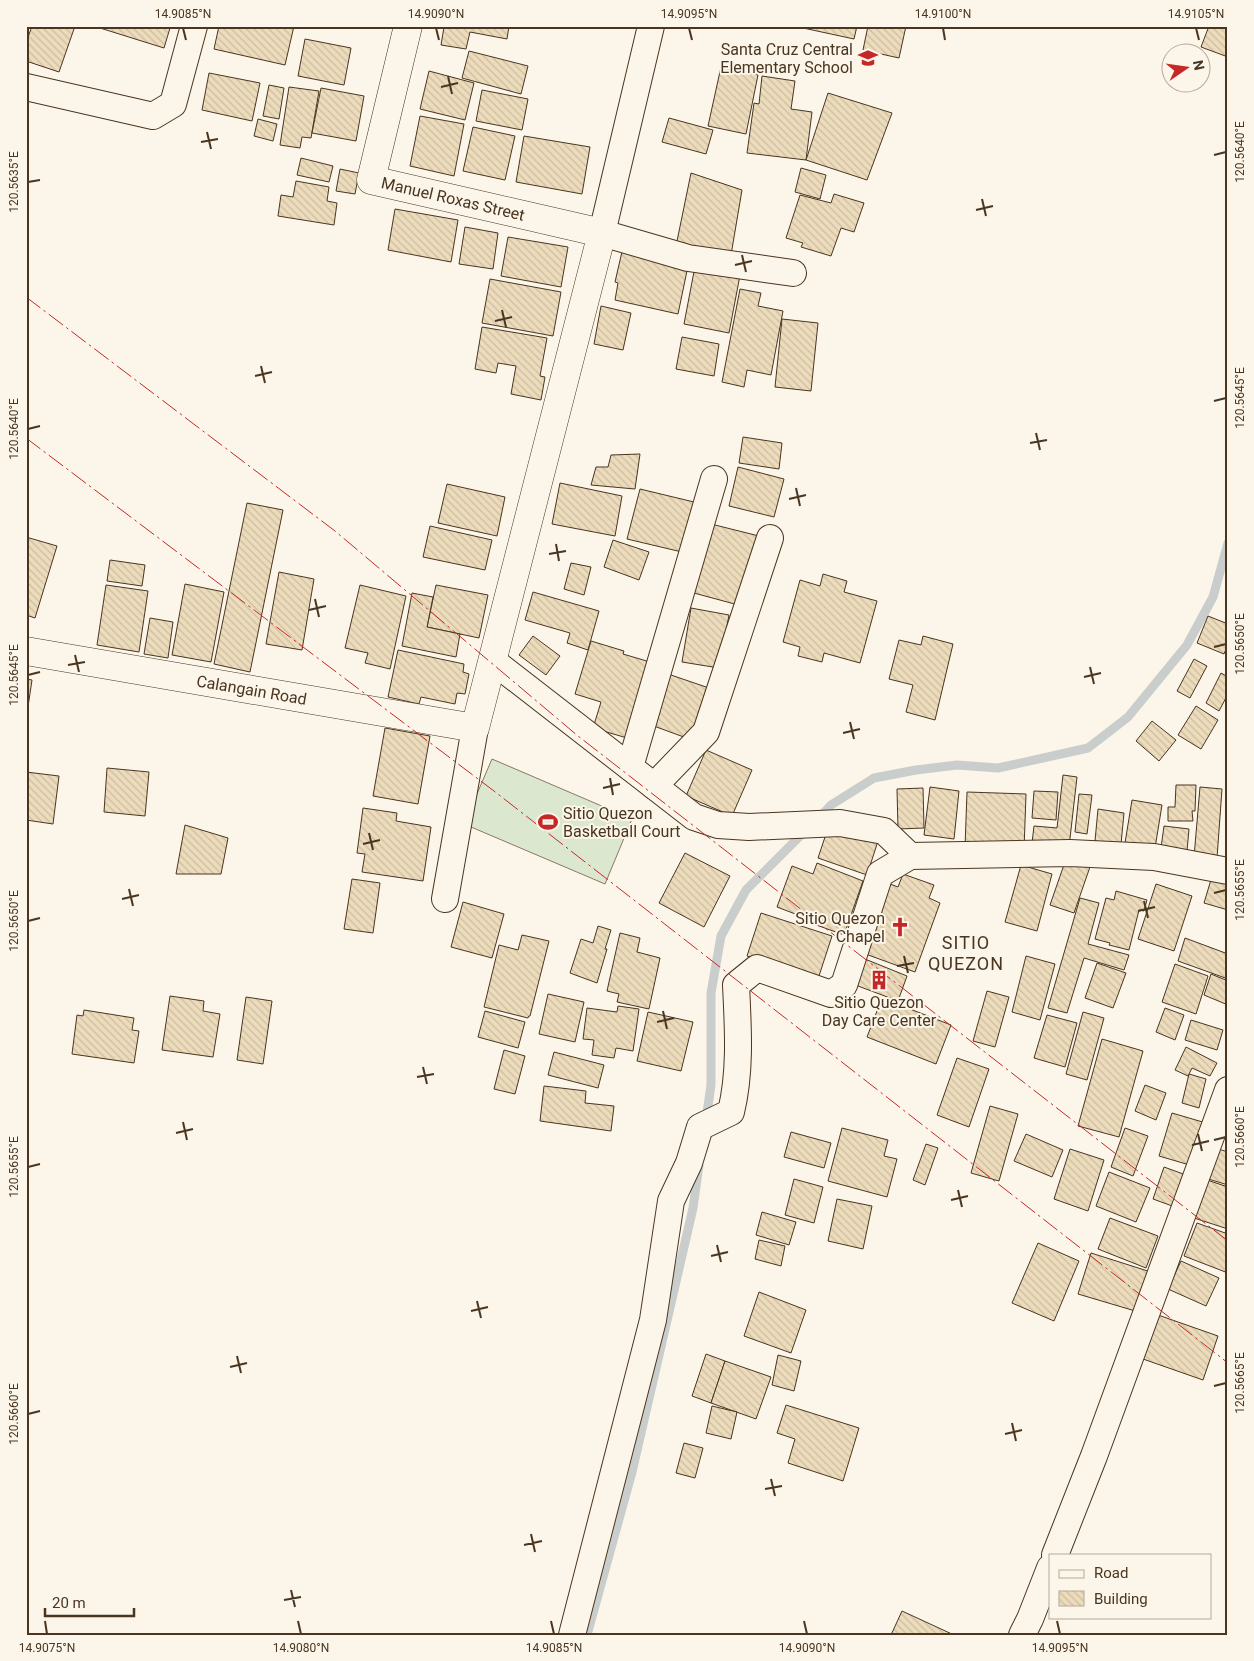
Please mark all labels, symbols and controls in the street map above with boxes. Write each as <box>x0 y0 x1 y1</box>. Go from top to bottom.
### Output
text: 14.9085°N <box>155 7 211 21</box>
text: 14.9090°N <box>408 7 464 21</box>
text: 14.9095°N <box>661 7 717 21</box>
text: 14.9100°N <box>915 7 971 21</box>
text: 14.9105°N <box>1168 7 1224 21</box>
place label: Santa Cruz Central Elementary School <box>720 40 853 77</box>
north arrow <box>1162 42 1212 92</box>
school or university icon: Santa Cruz Central Elementary School <box>857 47 879 69</box>
text: N <box>1190 58 1208 72</box>
text: 120.5640°E <box>1233 121 1247 183</box>
text: 120.5635°E <box>7 151 21 213</box>
street label: Manuel Roxas Street <box>379 173 527 225</box>
text: 120.5645°E <box>1233 367 1247 429</box>
text: 120.5640°E <box>7 398 21 460</box>
text: 120.5650°E <box>1233 613 1247 675</box>
text: 120.5645°E <box>7 644 21 706</box>
street label: Calangain Road <box>195 671 308 709</box>
place label: Sitio Quezon Basketball Court <box>563 804 680 841</box>
sports icon: Sitio Quezon Basketball Court <box>537 811 559 833</box>
text: 120.5655°E <box>1233 859 1247 921</box>
text: 120.5650°E <box>7 890 21 952</box>
place label: Sitio Quezon Chapel <box>795 909 885 946</box>
church icon: Sitio Quezon Chapel <box>889 916 911 938</box>
district label: SITIO QUEZON <box>928 932 1004 974</box>
building icon: Sitio Quezon Day Care Center <box>868 969 890 991</box>
place label: Sitio Quezon Day Care Center <box>822 993 937 1030</box>
text: 120.5660°E <box>1233 1106 1247 1168</box>
text: 120.5655°E <box>7 1136 21 1198</box>
text: 120.5665°E <box>1233 1352 1247 1414</box>
text: 120.5660°E <box>7 1383 21 1445</box>
legend <box>1049 1554 1212 1618</box>
text: Road <box>1094 1564 1128 1582</box>
scale bar <box>45 1586 134 1618</box>
text: Building <box>1094 1590 1148 1608</box>
text: 20 m <box>52 1594 86 1612</box>
text: 14.9075°N <box>19 1641 75 1655</box>
text: 14.9080°N <box>273 1641 329 1655</box>
text: 14.9085°N <box>526 1641 582 1655</box>
text: 14.9090°N <box>779 1641 835 1655</box>
text: 14.9095°N <box>1032 1641 1088 1655</box>

